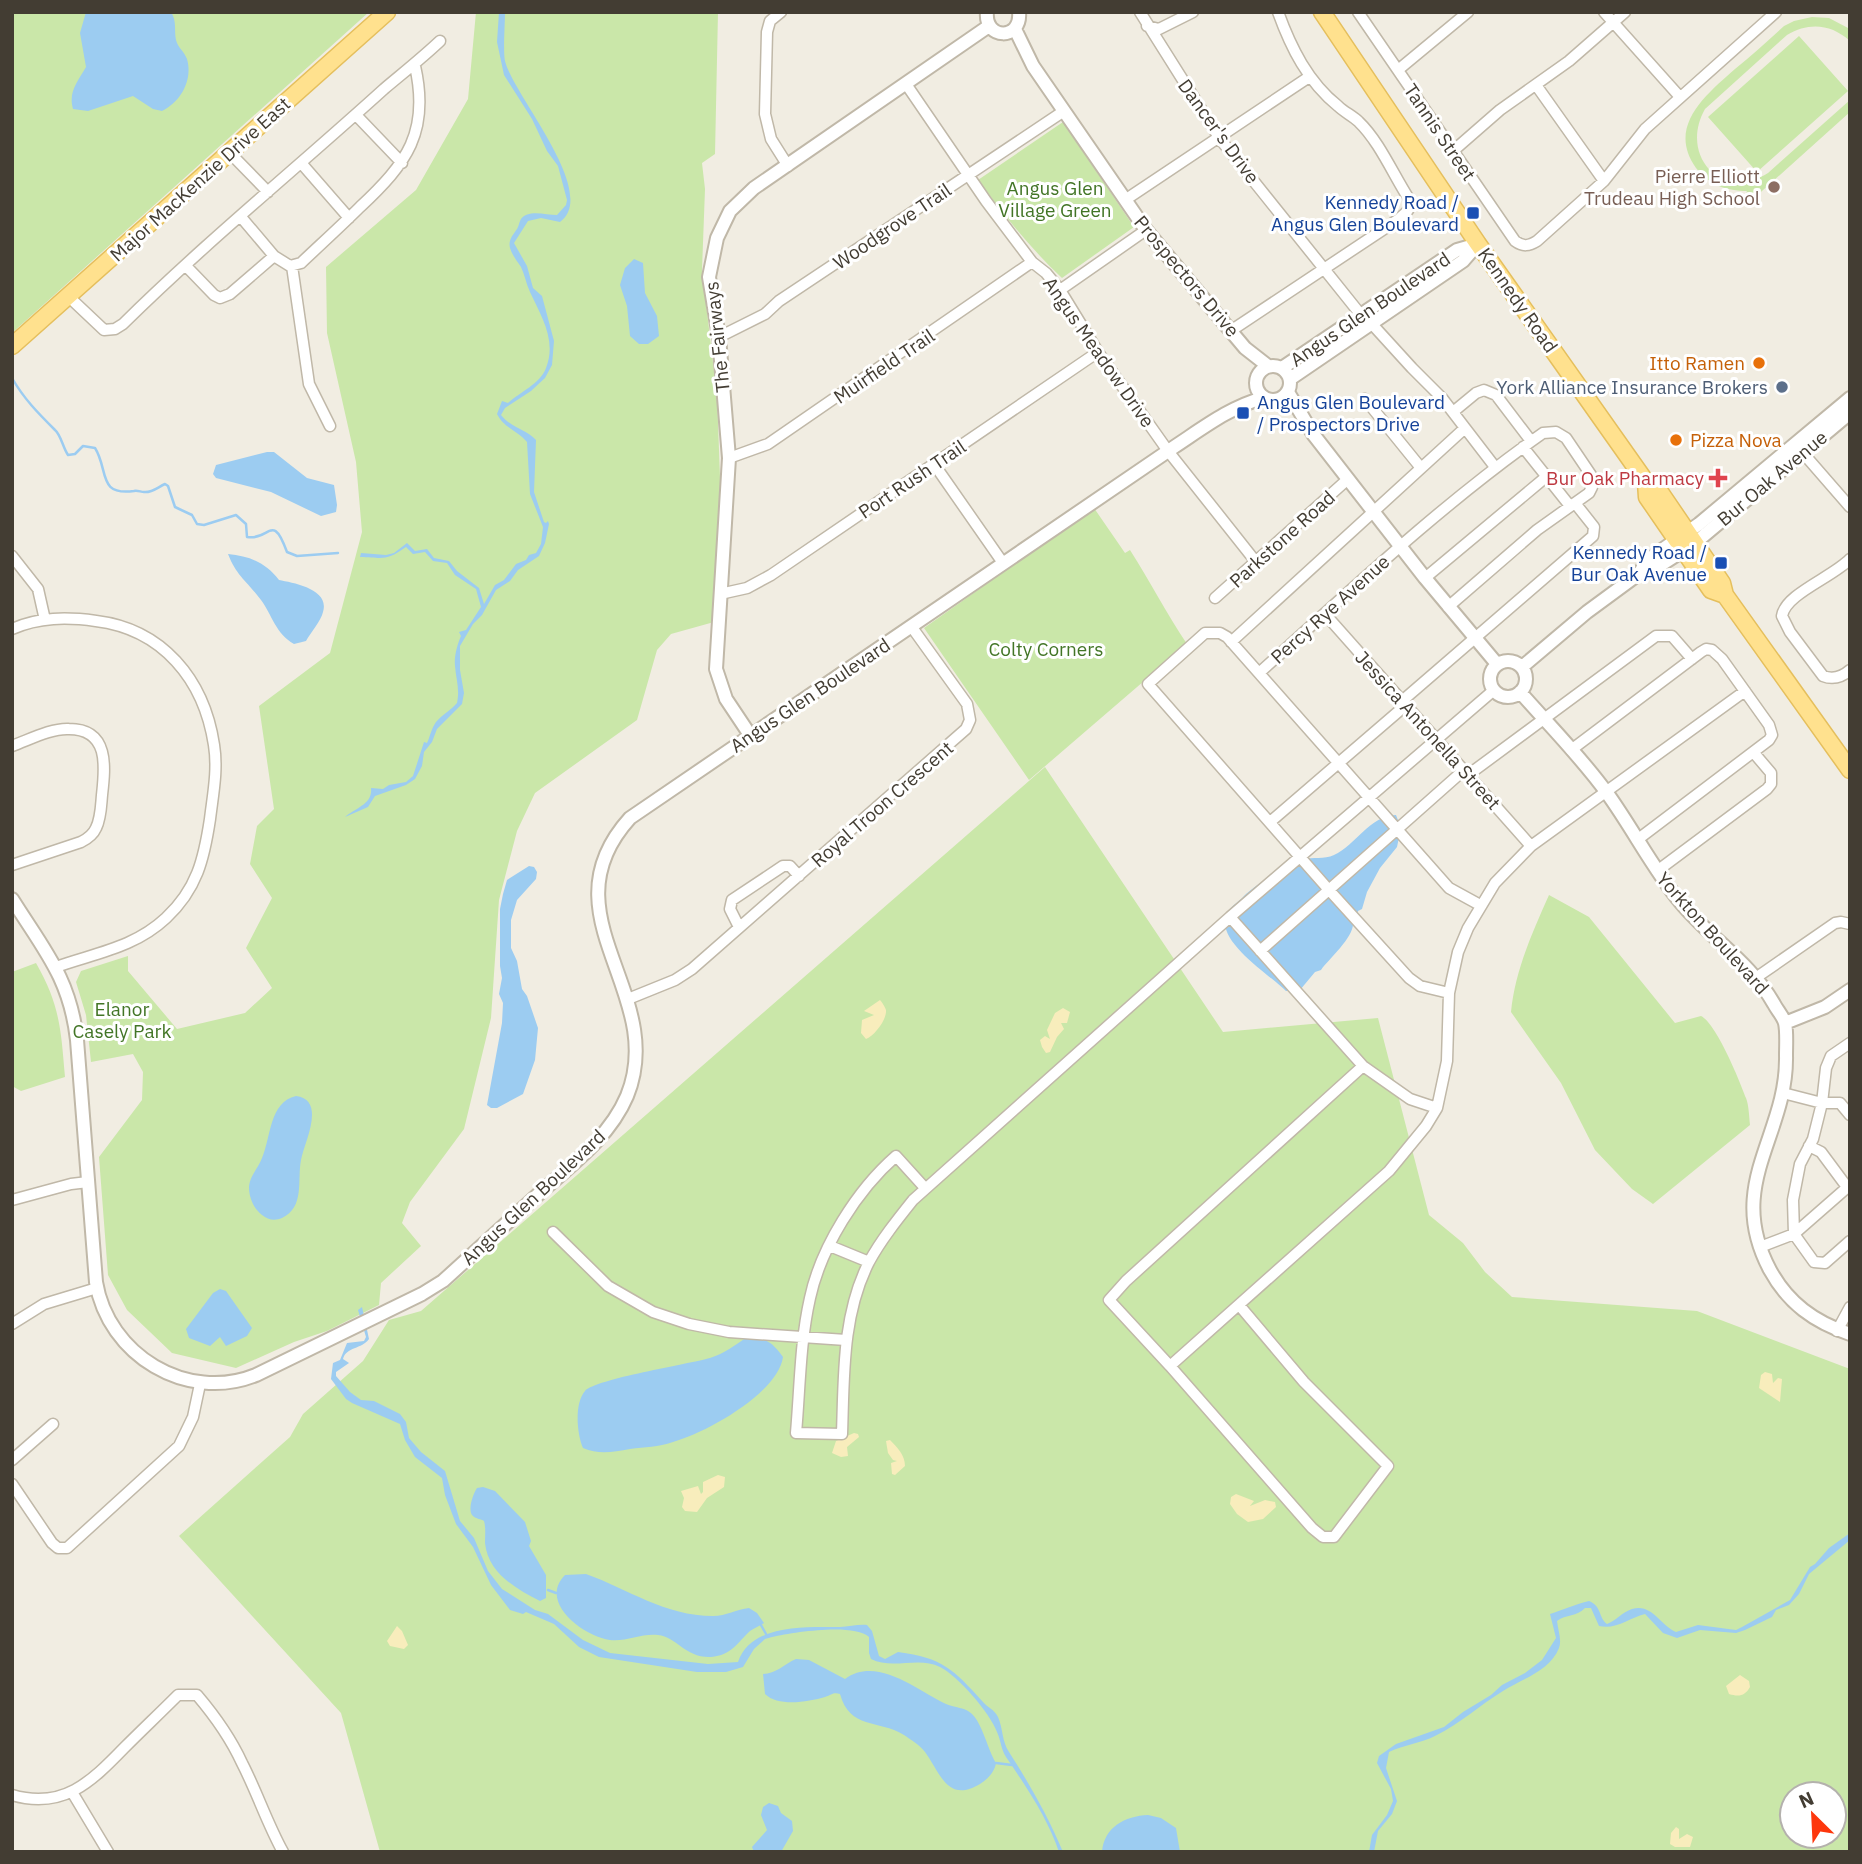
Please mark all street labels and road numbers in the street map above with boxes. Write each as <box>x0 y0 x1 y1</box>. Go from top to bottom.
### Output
street label: Dancer's Drive <box>1173 74 1265 188</box>
street label: Tannis Street <box>1399 79 1481 185</box>
street label: Major MacKenzie Drive East <box>105 92 295 266</box>
street label: Woodgrove Trail <box>828 178 956 274</box>
street label: Prospectors Drive <box>1129 210 1245 342</box>
street label: Kennedy Road <box>1473 243 1563 357</box>
street label: Angus Glen Boulevard <box>1285 246 1455 372</box>
street label: Angus Meadow Drive <box>1038 272 1160 432</box>
street label: The Fairways <box>699 280 735 394</box>
street label: Muirfield Trail <box>829 323 939 409</box>
street label: Bur Oak Avenue <box>1712 425 1832 531</box>
street label: Port Rush Trail <box>854 434 970 524</box>
street label: Parkstone Road <box>1224 485 1340 593</box>
street label: Percy Rye Avenue <box>1266 549 1394 669</box>
street label: Angus Glen Boulevard <box>725 632 895 758</box>
street label: Jessica Antonella Street <box>1350 645 1506 815</box>
street label: Royal Troon Crescent <box>806 736 958 872</box>
street label: Yorkton Boulevard <box>1652 867 1774 999</box>
street label: Angus Glen Boulevard <box>456 1124 610 1270</box>

